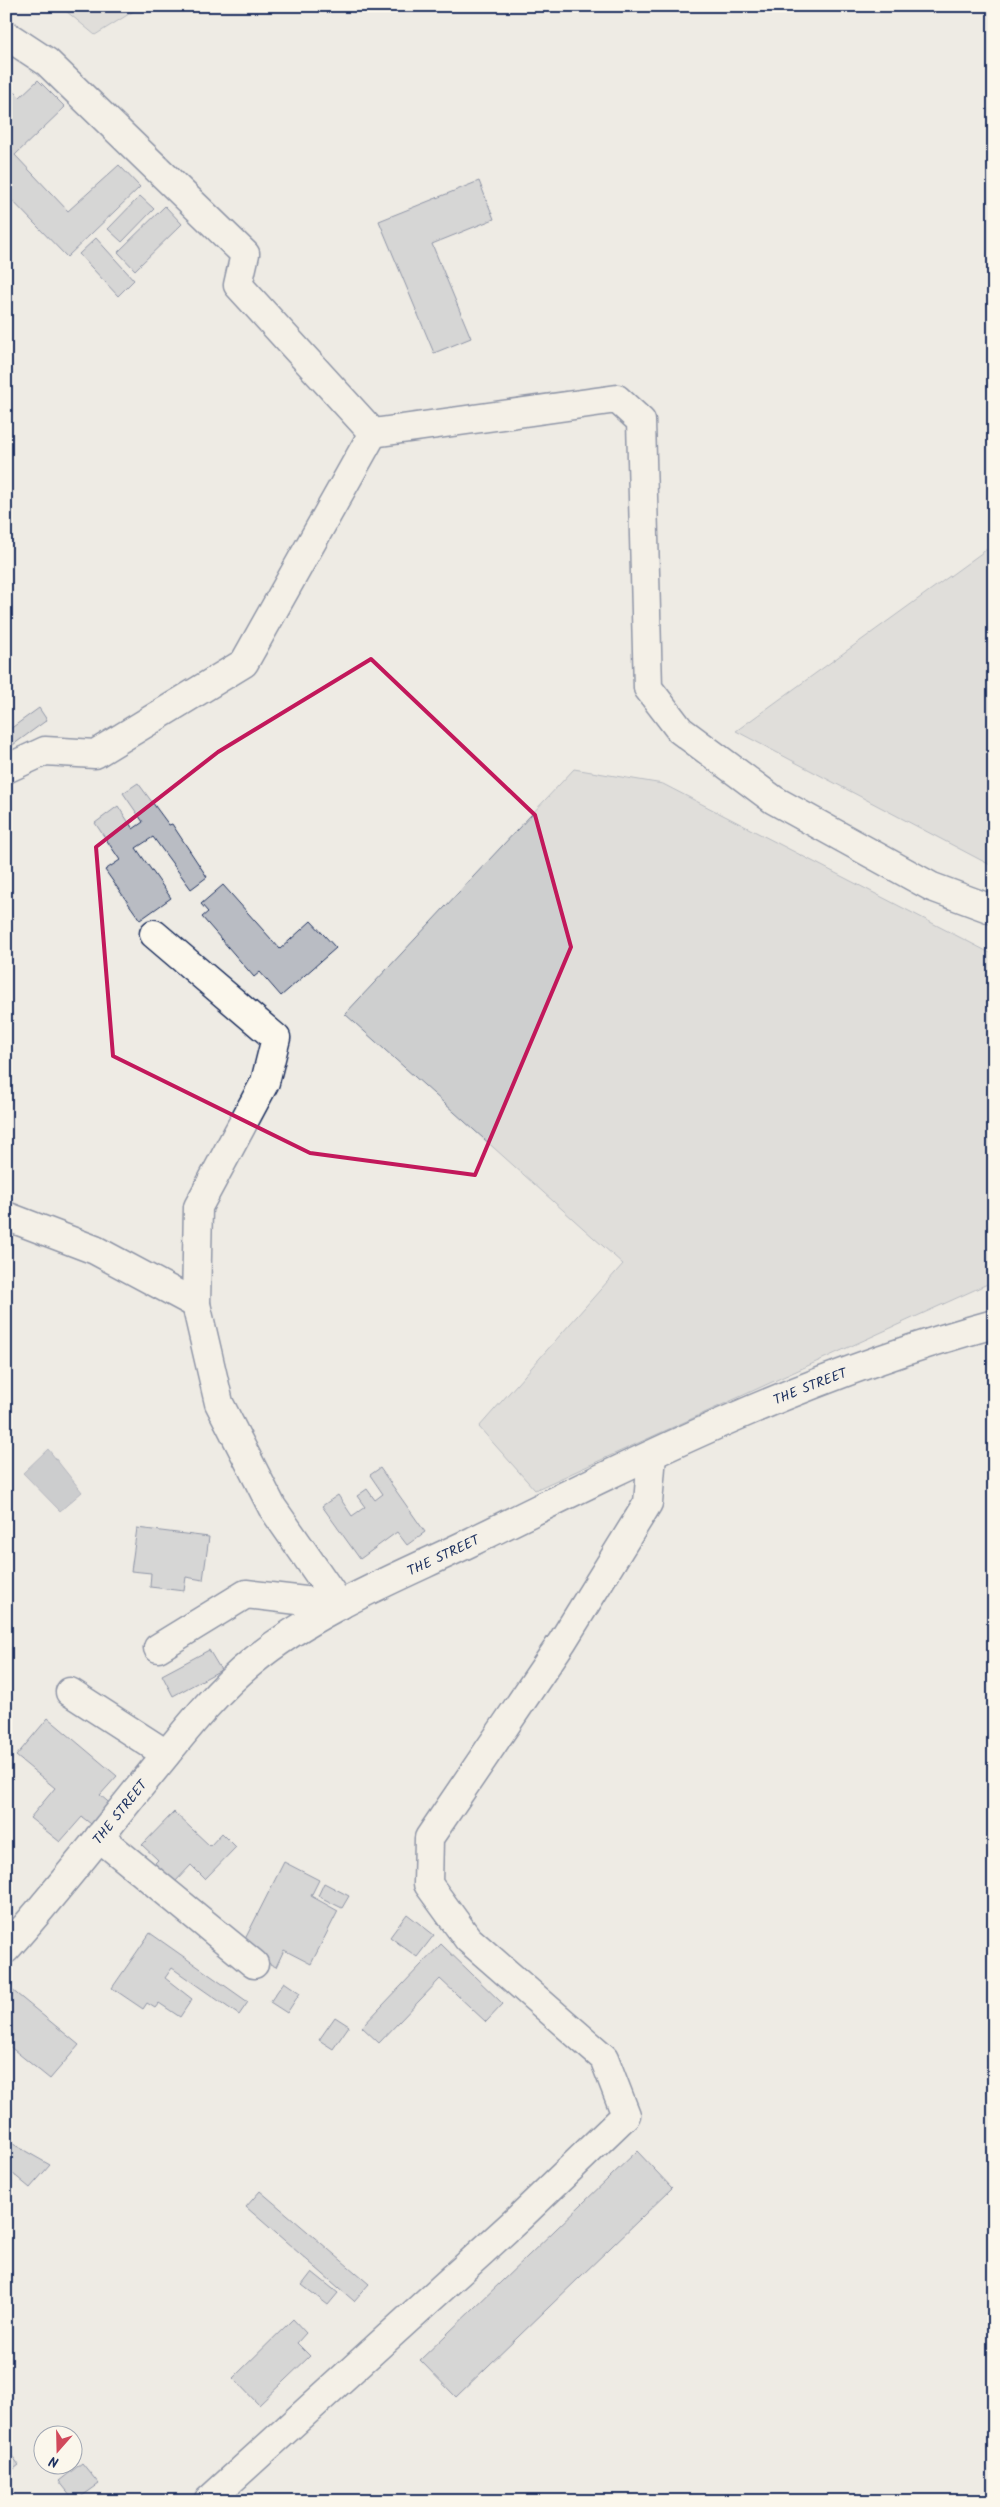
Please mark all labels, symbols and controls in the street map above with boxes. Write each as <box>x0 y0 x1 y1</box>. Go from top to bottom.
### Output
street label: THE STREET <box>770 1362 852 1411</box>
street label: THE STREET <box>404 1529 485 1582</box>
street label: THE STREET <box>87 1774 154 1850</box>
north arrow <box>32 2424 82 2474</box>
text: N <box>46 2449 62 2473</box>

